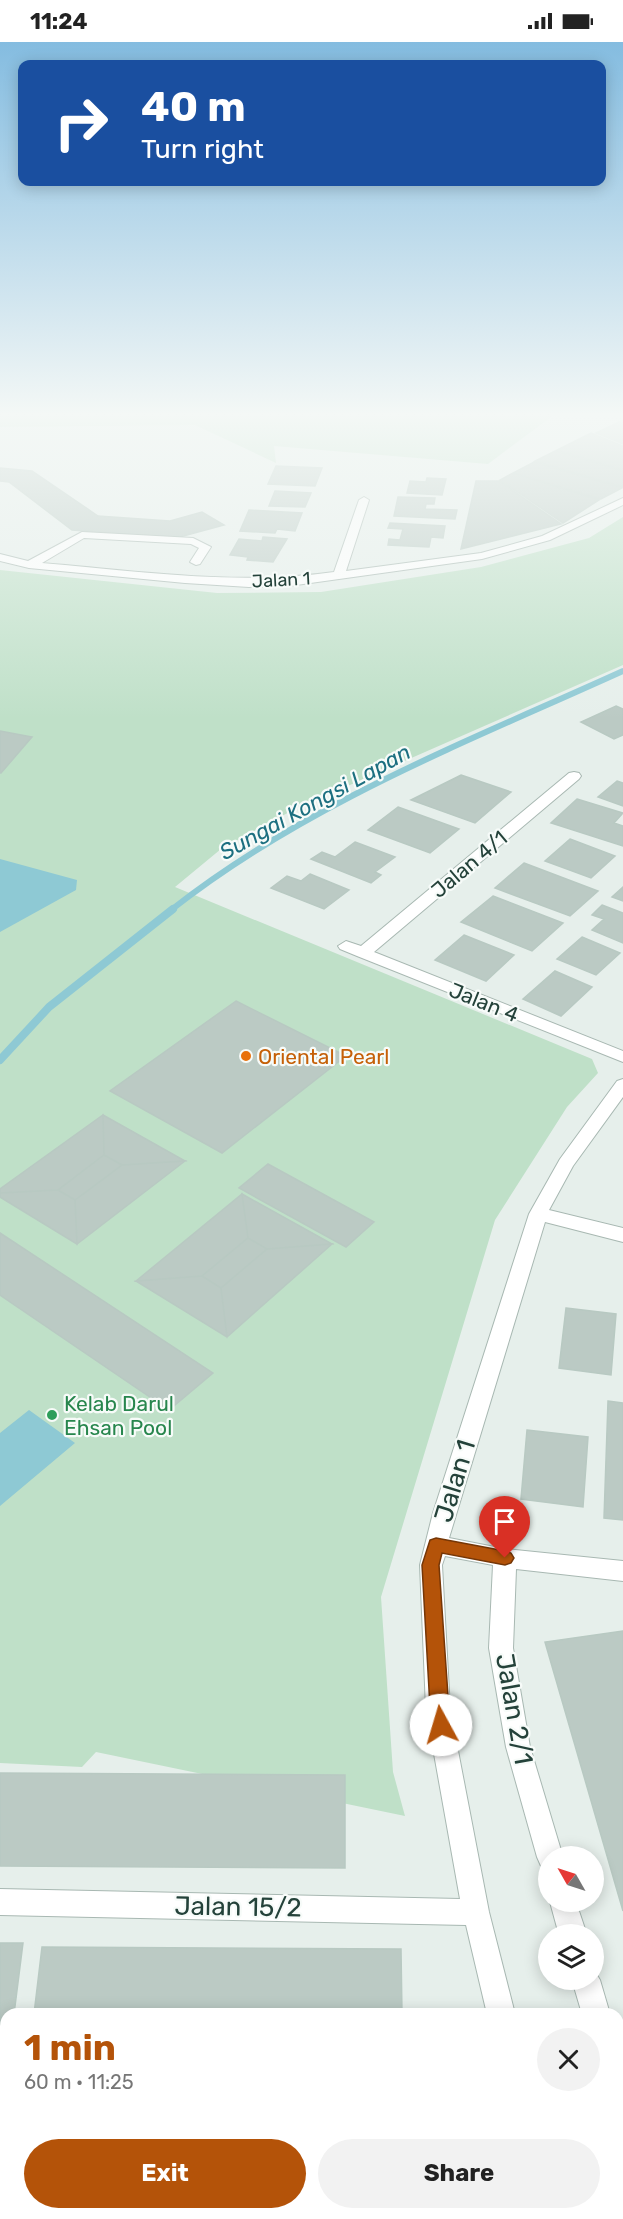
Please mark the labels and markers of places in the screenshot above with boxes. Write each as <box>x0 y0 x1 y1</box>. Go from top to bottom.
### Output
place label: Oriental Pearl <box>258 1044 389 1069</box>
marker: Oriental Pearl <box>239 1049 253 1063</box>
place label: Kelab Darul Ehsan Pool <box>64 1391 174 1440</box>
marker: Kelab Darul Ehsan Pool <box>45 1408 59 1422</box>
pin <box>479 1496 530 1558</box>

